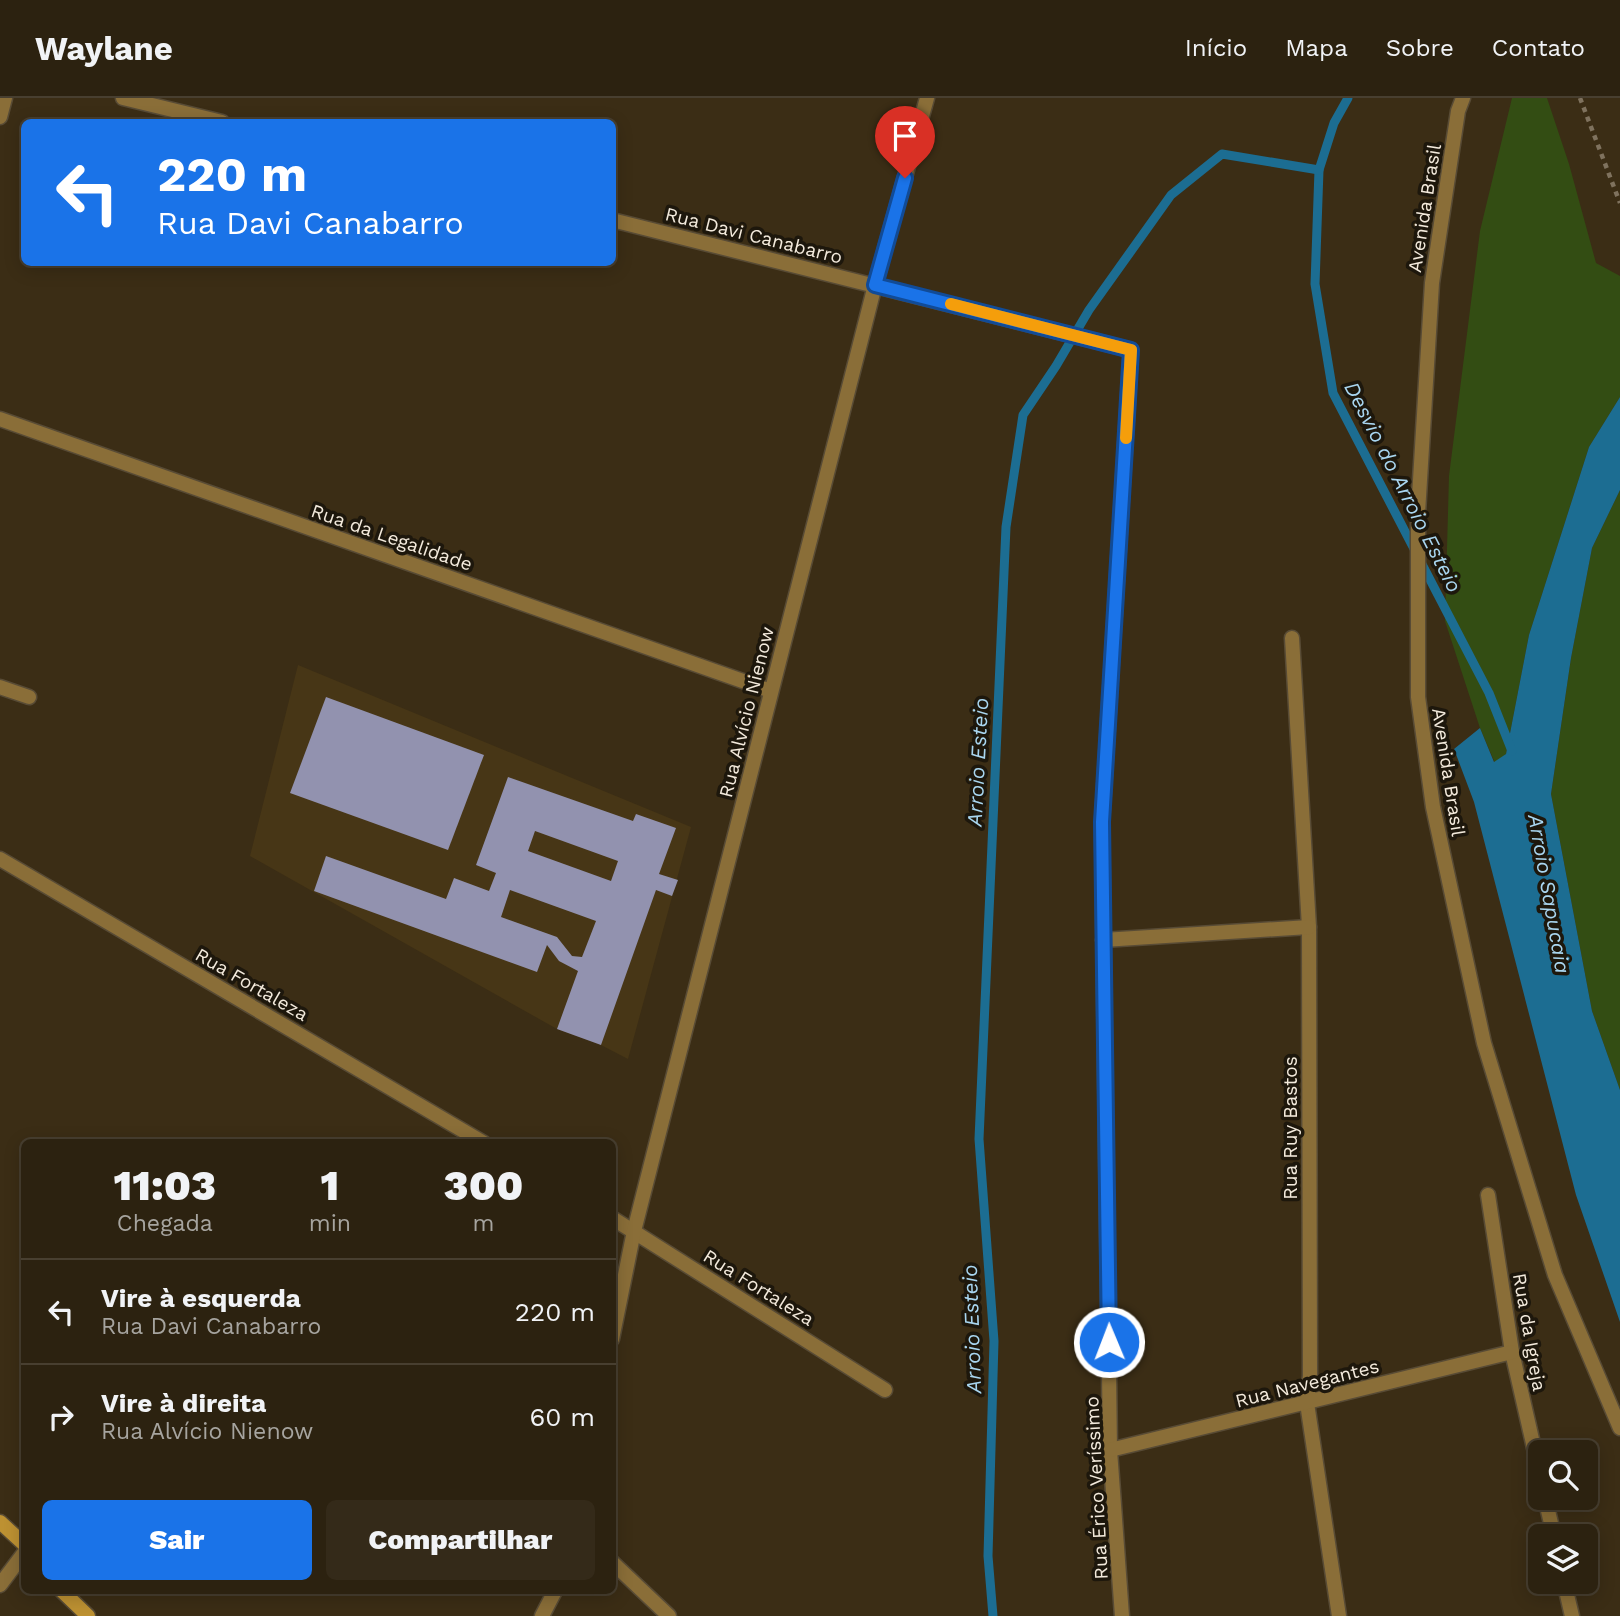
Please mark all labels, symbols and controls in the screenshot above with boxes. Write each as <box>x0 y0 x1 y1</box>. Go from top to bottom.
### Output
text: Waylane <box>35 29 173 68</box>
text: Início <box>1185 34 1247 62</box>
text: Mapa <box>1285 34 1348 62</box>
text: Sobre <box>1386 34 1454 62</box>
text: Contato <box>1492 34 1585 62</box>
pin <box>875 106 935 178</box>
icon: arrive <box>886 117 924 155</box>
street label: Avenida Brasil <box>1403 142 1446 274</box>
text: 220 m <box>157 145 307 203</box>
icon: left <box>42 147 133 238</box>
street label: Rua Davi Canabarro <box>663 202 845 269</box>
text: Rua Davi Canabarro <box>157 204 464 242</box>
water label: Desvio do Arroio Esteio <box>1339 377 1468 596</box>
street label: Rua da Legalidade <box>308 499 475 576</box>
street label: Rua Alvício Nienow <box>714 624 779 800</box>
water label: Arroio Esteio <box>962 697 993 828</box>
street label: Avenida Brasil <box>1427 706 1470 838</box>
water label: Arroio Sapucaia <box>1523 811 1576 975</box>
street label: Rua Fortaleza <box>191 943 312 1026</box>
street label: Rua Ruy Bastos <box>1279 1056 1302 1200</box>
text: 11:03 <box>114 1161 216 1210</box>
text: 1 <box>320 1161 339 1210</box>
text: 300 <box>444 1161 523 1210</box>
text: Chegada <box>117 1210 213 1237</box>
text: min <box>309 1210 351 1237</box>
text: m <box>473 1210 494 1237</box>
street label: Rua Fortaleza <box>699 1244 819 1331</box>
water label: Arroio Esteio <box>957 1264 986 1395</box>
street label: Rua da Igreja <box>1508 1271 1551 1393</box>
text: Vire à esquerda <box>101 1283 301 1313</box>
icon: left <box>42 1293 80 1331</box>
text: 220 m <box>515 1297 595 1327</box>
position arrow <box>1072 1305 1146 1379</box>
text: Rua Davi Canabarro <box>101 1313 321 1340</box>
street label: Rua Navegantes <box>1233 1354 1381 1412</box>
text: Vire à direita <box>101 1388 266 1418</box>
street label: Rua Érico Veríssimo <box>1080 1396 1113 1580</box>
icon: right <box>42 1398 80 1436</box>
text: 60 m <box>529 1402 595 1432</box>
text: Rua Alvício Nienow <box>101 1418 313 1445</box>
map controls <box>1528 1440 1598 1594</box>
button: search <box>1528 1440 1598 1510</box>
button: Sair <box>42 1500 312 1580</box>
button: Compartilhar <box>326 1500 595 1580</box>
button: layers <box>1528 1524 1598 1594</box>

